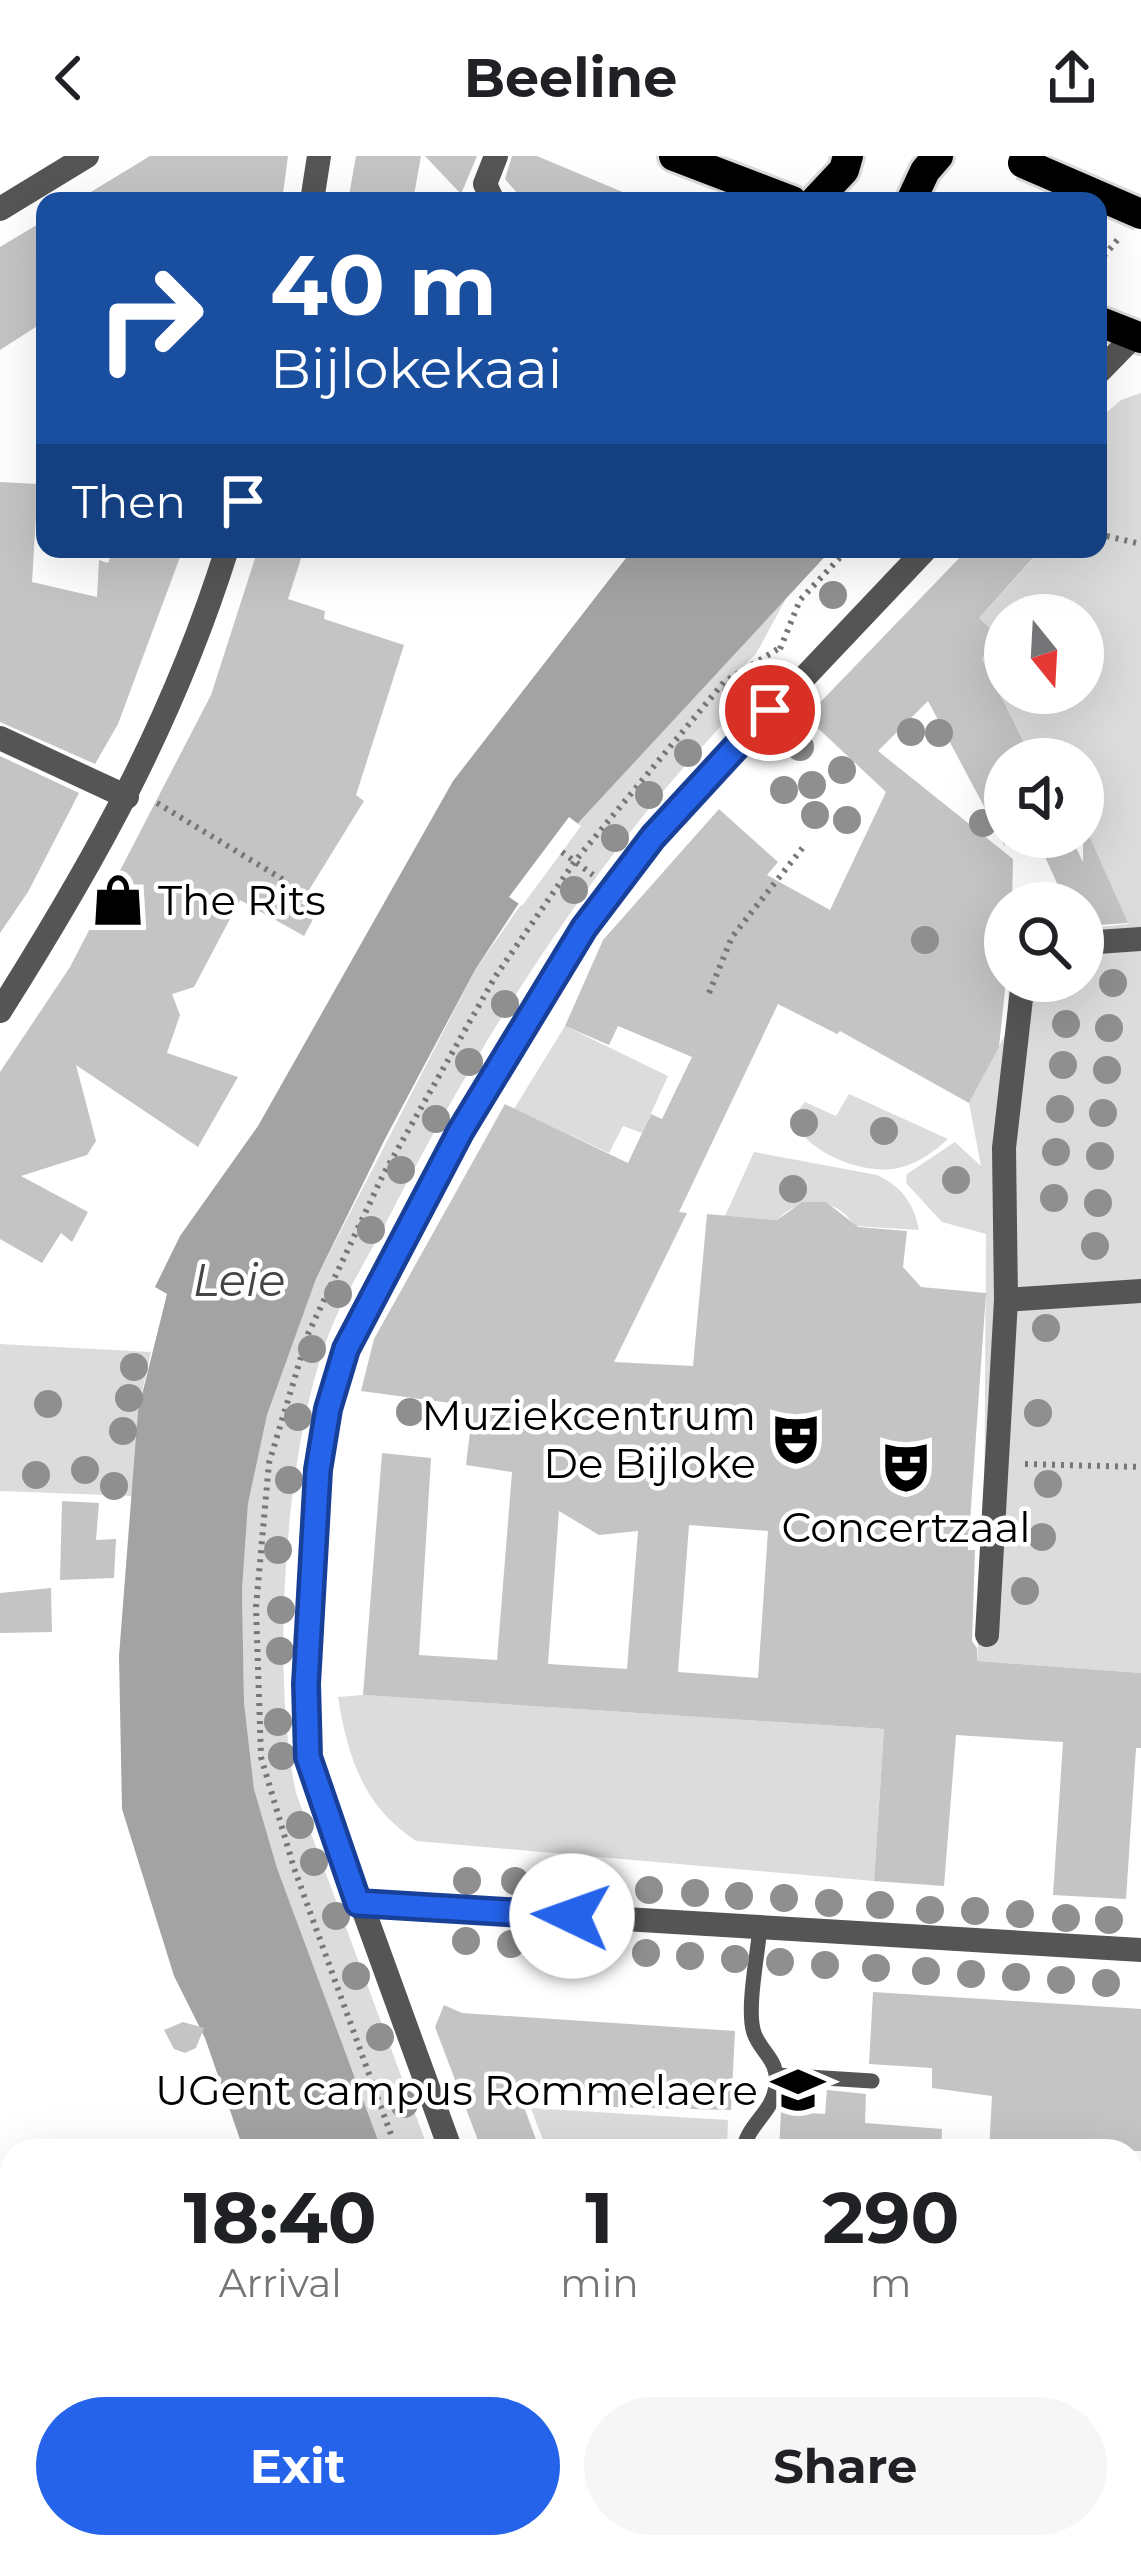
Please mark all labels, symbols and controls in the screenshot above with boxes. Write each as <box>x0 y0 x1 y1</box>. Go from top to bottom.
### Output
icon: back <box>36 45 102 111</box>
text: Beeline <box>464 45 677 111</box>
icon: share <box>1039 45 1105 111</box>
text: 40 m <box>270 234 497 336</box>
icon: right <box>72 240 228 396</box>
text: Bijlokekaai <box>270 336 562 402</box>
icon: arrive <box>210 468 276 534</box>
text: Then <box>72 474 186 529</box>
north arrow <box>984 594 1104 714</box>
map controls <box>984 594 1104 1002</box>
pin <box>719 659 821 761</box>
icon: arrive <box>737 677 803 743</box>
button: sound <box>984 738 1104 858</box>
shop icon: The Rits <box>89 871 147 929</box>
place label: The Rits <box>158 874 326 926</box>
button: search <box>984 882 1104 1002</box>
water label: Leie <box>193 1252 285 1307</box>
place label: Muziekcentrum De Bijloke <box>422 1389 756 1489</box>
theatre icon: Muziekcentrum De Bijloke <box>767 1410 825 1468</box>
theatre icon: Concertzaal <box>877 1438 935 1496</box>
place label: Concertzaal <box>781 1501 1031 1553</box>
position arrow <box>509 1853 635 1979</box>
school or university icon: UGent campus Rommelaere <box>769 2061 827 2119</box>
place label: UGent campus Rommelaere <box>155 2064 758 2116</box>
text: 18:40 <box>184 2173 377 2261</box>
text: 1 <box>585 2173 614 2261</box>
text: 290 <box>822 2173 959 2261</box>
text: Arrival <box>219 2259 342 2307</box>
text: min <box>560 2259 639 2307</box>
text: m <box>870 2259 911 2307</box>
button: Exit <box>36 2397 560 2535</box>
button: Share <box>584 2397 1107 2535</box>

